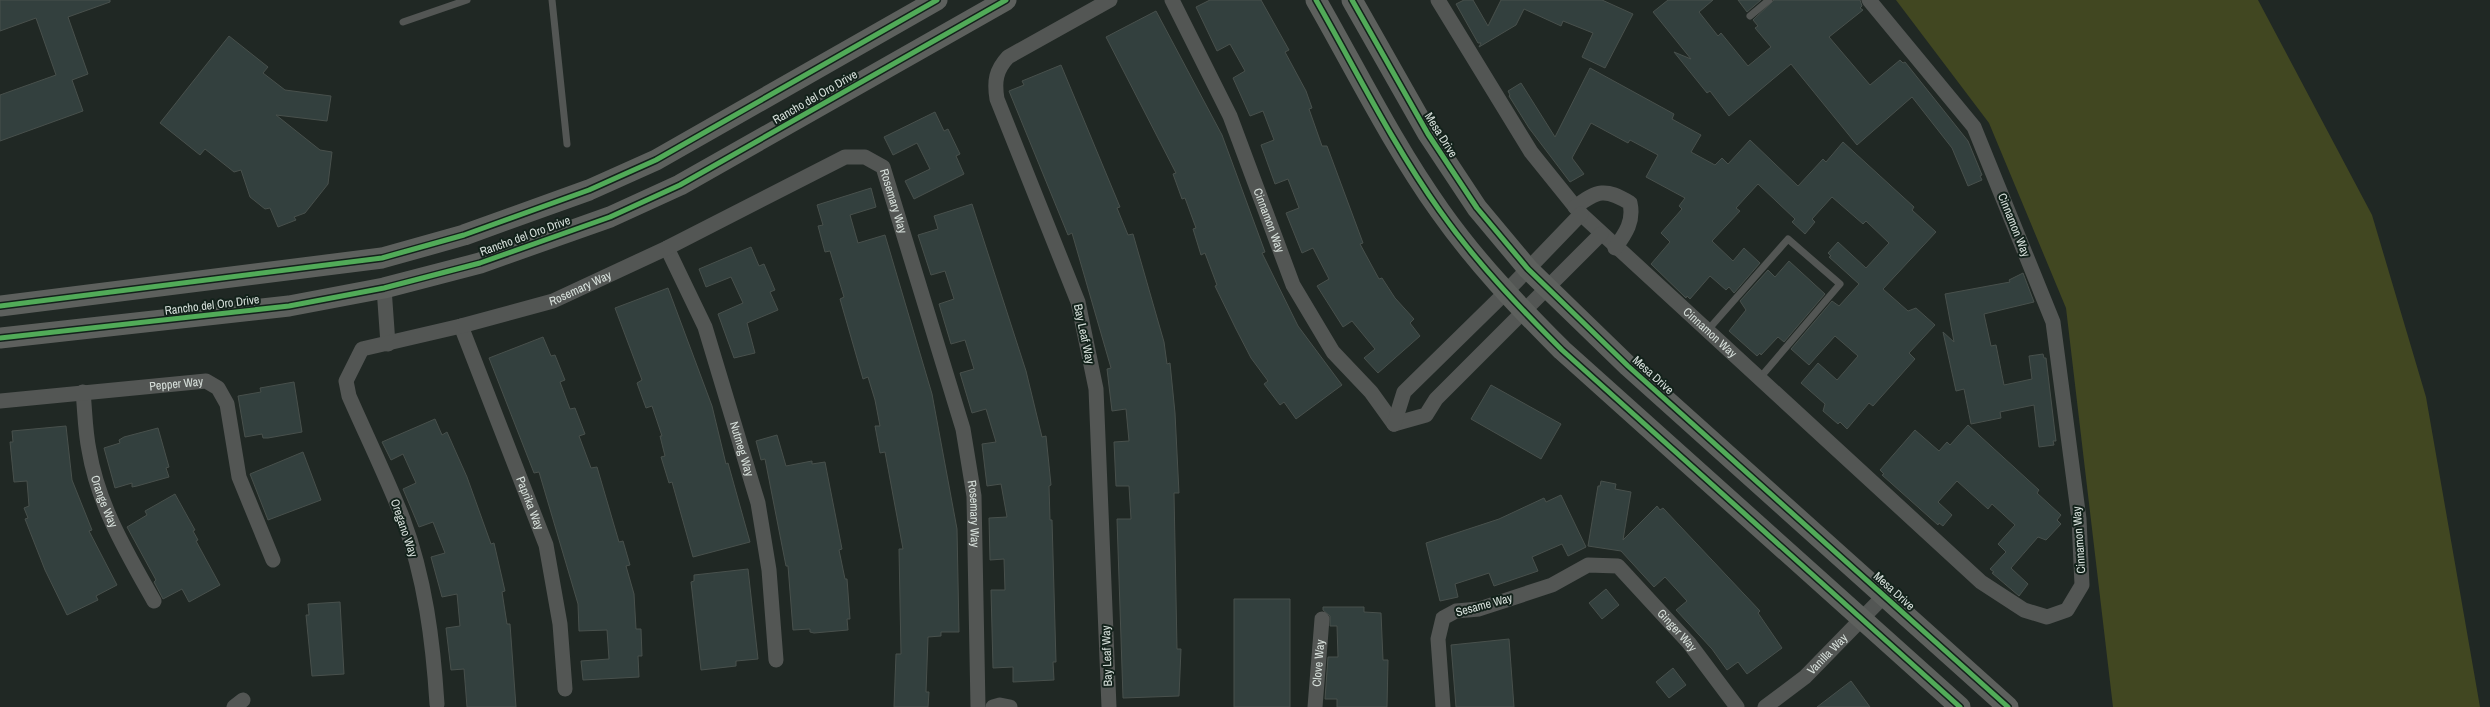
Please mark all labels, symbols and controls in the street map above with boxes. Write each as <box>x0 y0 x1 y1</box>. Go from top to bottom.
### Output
street label: Rancho del Oro Drive <box>770 66 860 128</box>
street label: Mesa Drive <box>1421 109 1461 161</box>
street label: Rosemary Way <box>876 167 911 236</box>
street label: Cinnamon Way <box>1250 186 1288 255</box>
street label: Cinnamon Way <box>1994 191 2034 259</box>
street label: Rancho del Oro Drive <box>478 212 572 260</box>
street label: Rosemary Way <box>547 267 614 310</box>
street label: Rancho del Oro Drive <box>164 291 260 319</box>
street label: Bay Leaf Way <box>1070 303 1098 366</box>
street label: Cinnamon Way <box>1680 304 1740 361</box>
street label: Mesa Drive <box>1629 352 1677 398</box>
street label: Pepper Way <box>149 373 204 394</box>
street label: Nutmeg Way <box>726 420 758 478</box>
street label: Orange Way <box>87 473 121 530</box>
street label: Paprika Way <box>512 474 547 532</box>
street label: Rosemary Way <box>964 479 983 547</box>
street label: Oregano Way <box>387 497 421 559</box>
street label: Cinnamon Way <box>2069 506 2089 574</box>
street label: Mesa Drive <box>1870 568 1918 614</box>
street label: Sesame Way <box>1454 590 1514 620</box>
street label: Ginger Way <box>1654 606 1701 655</box>
street label: Bay Leaf Way <box>1098 625 1116 687</box>
street label: Vanilla Way <box>1804 630 1851 678</box>
street label: Clove Way <box>1309 639 1328 687</box>

